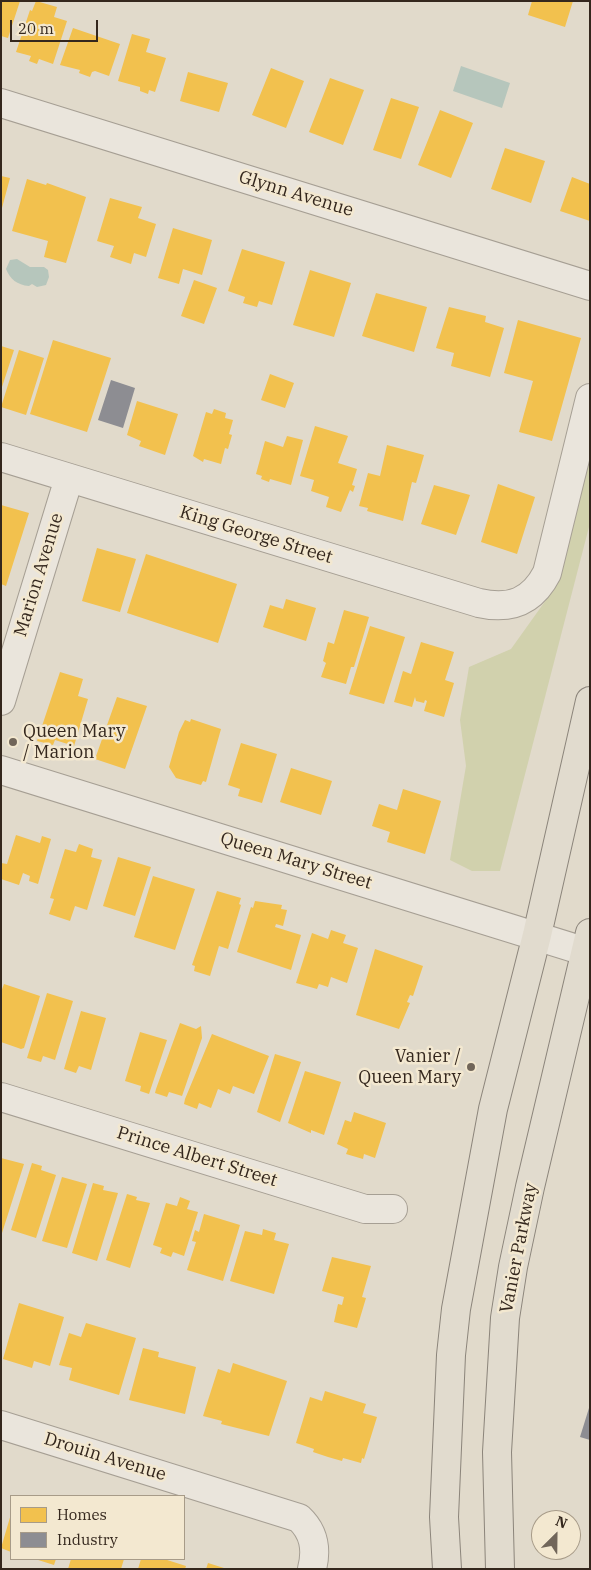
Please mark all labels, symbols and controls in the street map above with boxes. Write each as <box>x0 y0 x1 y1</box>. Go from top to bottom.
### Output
scale bar <box>12 10 100 42</box>
text: 20 m <box>18 19 54 38</box>
street label: Glynn Avenue <box>236 166 356 222</box>
street label: King George Street <box>177 501 335 569</box>
street label: Marion Avenue <box>10 511 68 639</box>
place label: Queen Mary / Marion <box>23 721 126 764</box>
marker: Queen Mary / Marion <box>7 736 19 748</box>
street label: Queen Mary Street <box>218 828 374 894</box>
place label: Vanier / Queen Mary <box>358 1046 461 1088</box>
marker: Vanier / Queen Mary <box>465 1061 477 1073</box>
street label: Prince Albert Street <box>114 1122 280 1192</box>
street label: Vanier Parkway <box>496 1181 542 1315</box>
street label: Drouin Avenue <box>41 1428 169 1486</box>
legend <box>10 1495 185 1560</box>
text: Homes <box>57 1505 107 1524</box>
north arrow <box>531 1510 581 1560</box>
text: N <box>553 1512 570 1533</box>
text: Industry <box>57 1530 118 1549</box>

